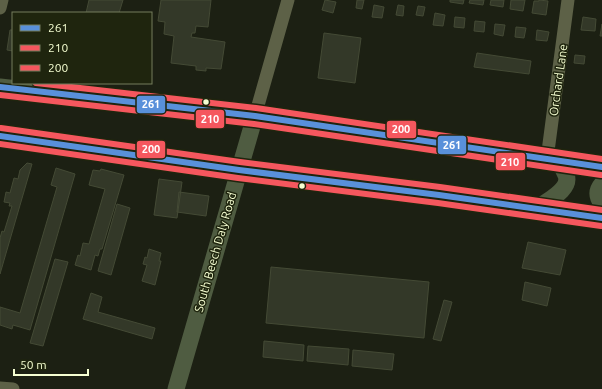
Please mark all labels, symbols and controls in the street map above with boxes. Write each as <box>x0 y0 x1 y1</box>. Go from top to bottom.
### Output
legend <box>12 12 152 84</box>
text: 261 <box>48 21 68 34</box>
text: 210 <box>48 41 69 54</box>
street label: Orchard Lane <box>547 43 569 117</box>
text: 200 <box>48 61 69 74</box>
line badge: 261 <box>136 95 166 114</box>
unlabelled marker <box>201 97 211 107</box>
text: 261 <box>142 98 160 110</box>
line badge: 210 <box>195 109 225 129</box>
text: 210 <box>201 113 219 125</box>
line badge: 200 <box>386 120 417 139</box>
text: 200 <box>392 123 410 135</box>
line badge: 261 <box>437 135 467 155</box>
text: 261 <box>443 139 461 151</box>
line badge: 200 <box>136 140 166 159</box>
text: 200 <box>142 143 160 155</box>
line badge: 210 <box>495 152 526 171</box>
text: 210 <box>501 156 519 168</box>
unlabelled marker <box>297 181 307 191</box>
street label: South Beech Daly Road <box>192 190 238 314</box>
scale bar <box>14 351 88 377</box>
text: 50 m <box>20 358 47 371</box>

